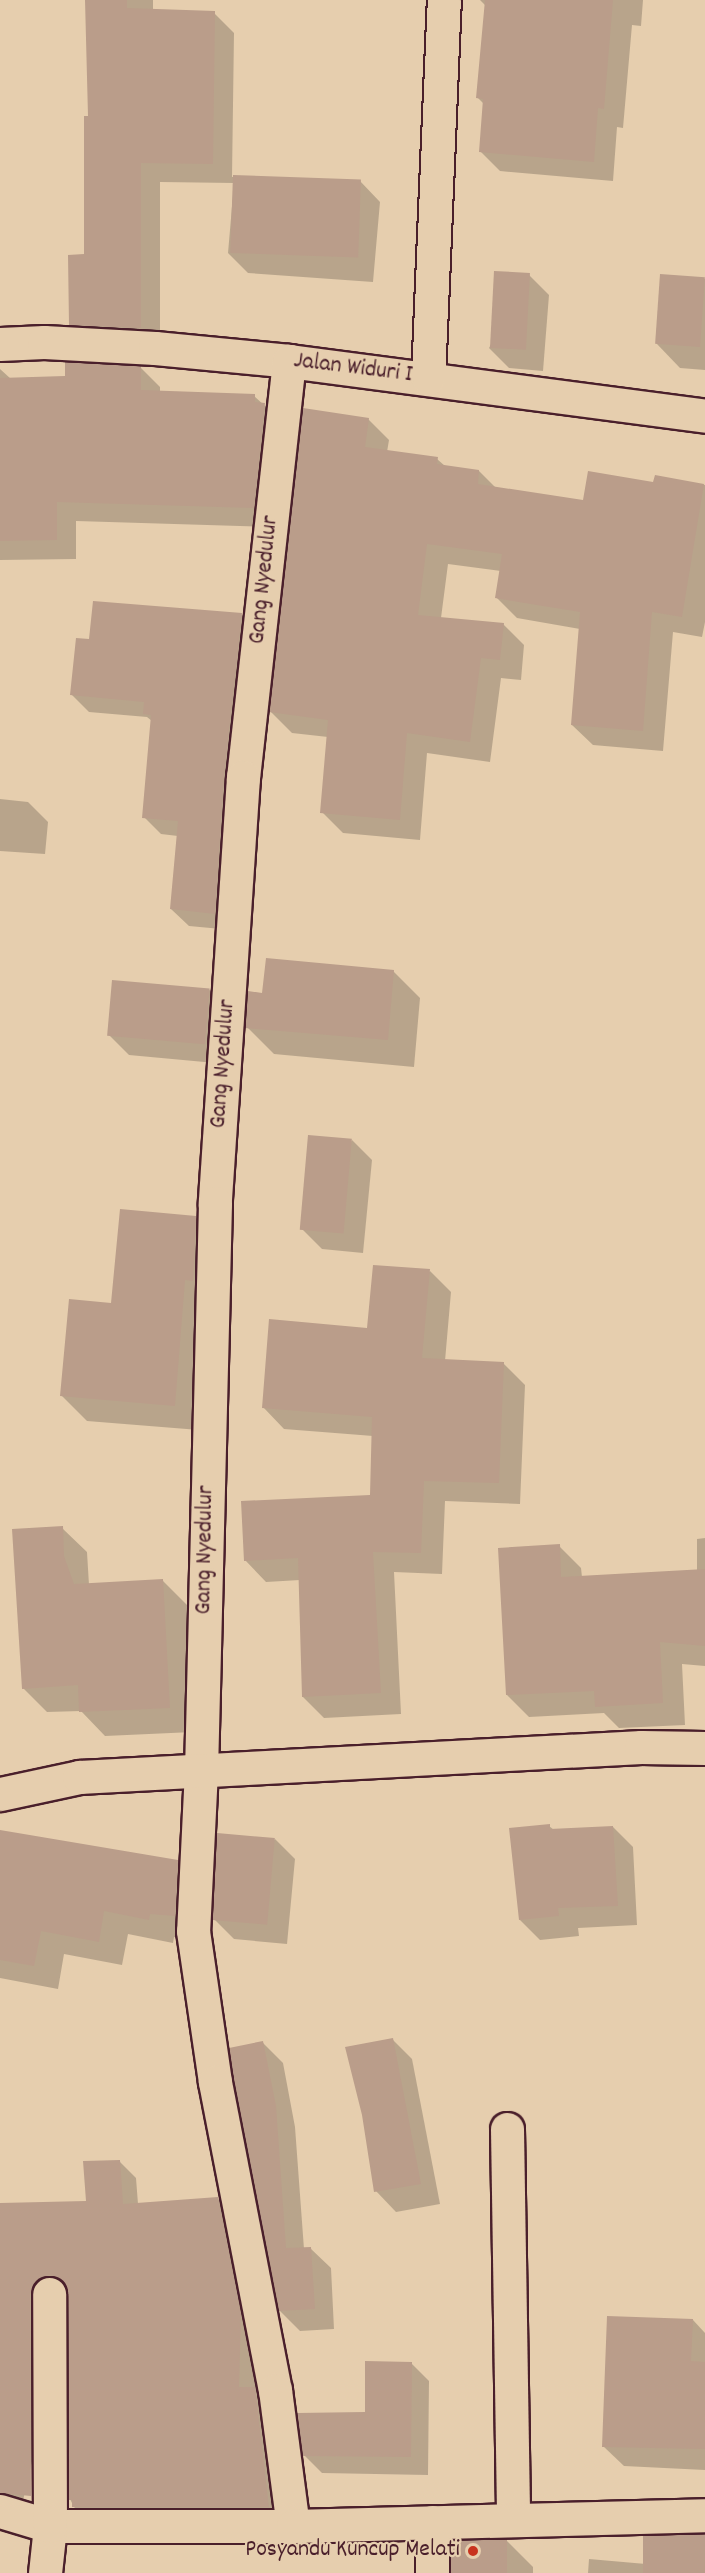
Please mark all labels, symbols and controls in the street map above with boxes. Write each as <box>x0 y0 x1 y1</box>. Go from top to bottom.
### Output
street label: Jalan Widuri I <box>292 347 414 391</box>
street label: Gang Nyedulur <box>244 514 286 646</box>
street label: Gang Nyedulur <box>205 999 243 1129</box>
street label: Gang Nyedulur <box>190 1485 222 1615</box>
place label: Posyandu Kuncup Melati <box>245 2537 460 2565</box>
marker: Posyandu Kuncup Melati <box>464 2542 482 2560</box>

